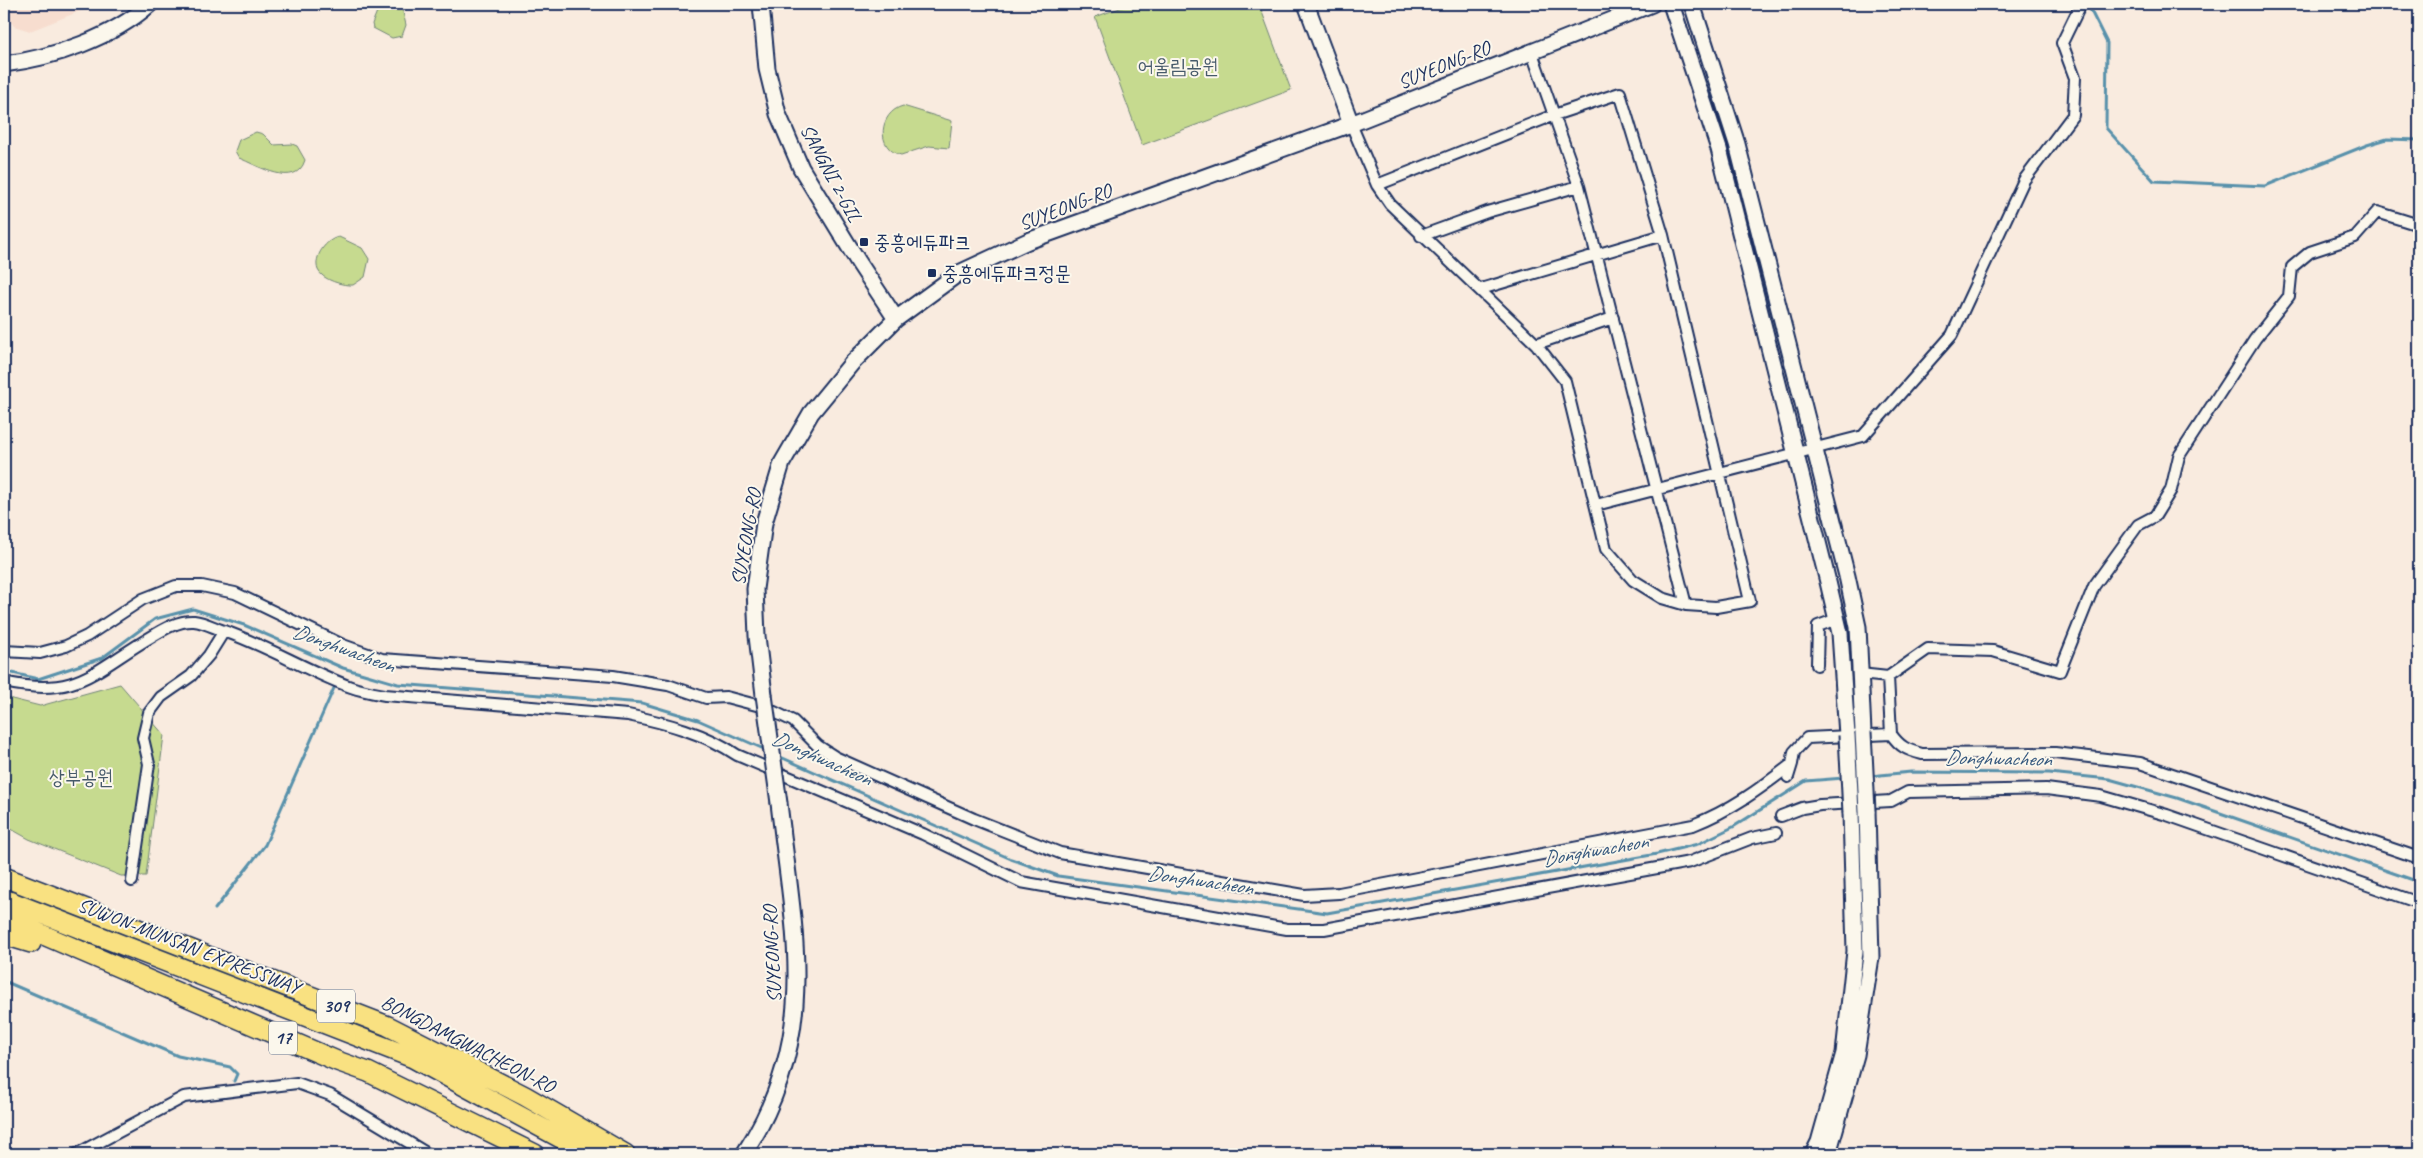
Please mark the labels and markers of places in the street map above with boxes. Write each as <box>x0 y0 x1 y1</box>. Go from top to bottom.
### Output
place label: 중흥에듀파크 <box>874 230 971 255</box>
marker: 중흥에듀파크 <box>858 236 870 248</box>
place label: 중흥에듀파크정문 <box>942 261 1071 286</box>
marker: 중흥에듀파크정문 <box>926 267 938 279</box>

